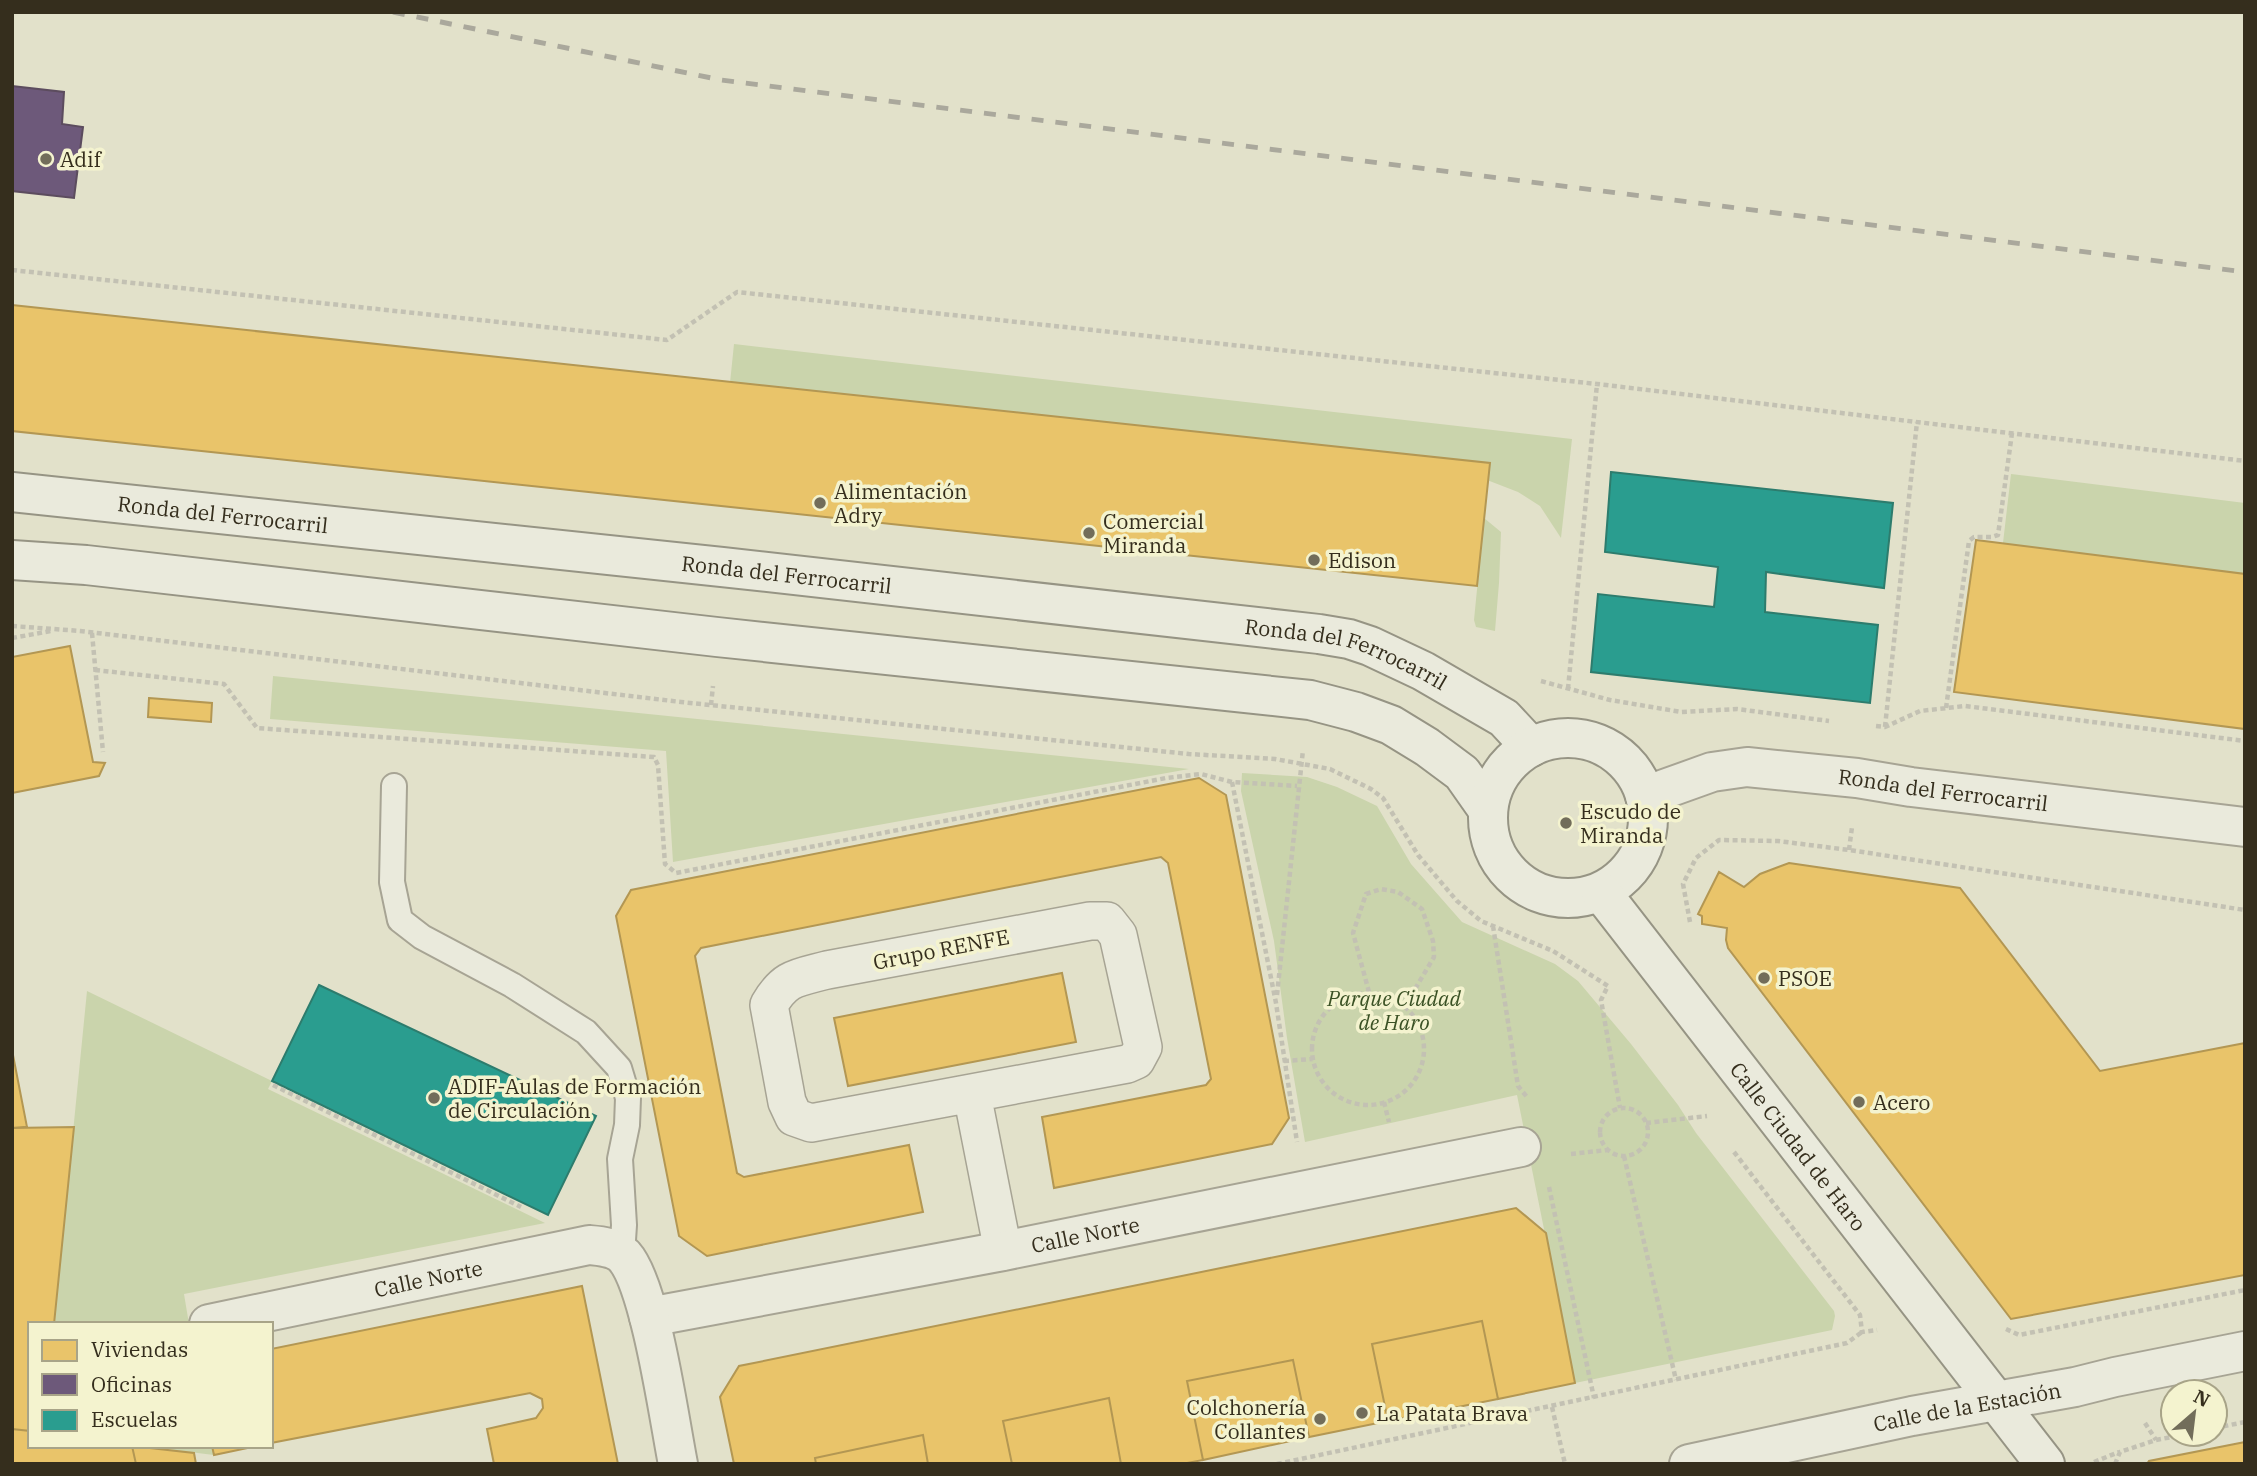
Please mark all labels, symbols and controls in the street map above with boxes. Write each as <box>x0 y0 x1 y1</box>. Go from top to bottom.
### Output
place label: Adif <box>60 145 103 173</box>
marker: Adif <box>38 151 54 167</box>
place label: Alimentación Adry <box>834 477 967 529</box>
street label: Ronda del Ferrocarril <box>116 489 329 539</box>
marker: Alimentación Adry <box>812 495 828 511</box>
place label: Comercial Miranda <box>1103 507 1204 559</box>
marker: Comercial Miranda <box>1081 525 1097 541</box>
place label: Edison <box>1328 546 1396 574</box>
street label: Ronda del Ferrocarril <box>680 549 893 600</box>
marker: Edison <box>1306 552 1322 568</box>
street label: Ronda del Ferrocarril <box>1243 612 1452 696</box>
street label: Ronda del Ferrocarril <box>1837 762 2050 817</box>
place label: Escudo de Miranda <box>1580 797 1681 849</box>
marker: Escudo de Miranda <box>1558 815 1574 831</box>
street label: Grupo RENFE <box>871 922 1011 976</box>
place label: PSOE <box>1778 964 1832 992</box>
marker: PSOE <box>1756 970 1772 986</box>
park label: Parque Ciudad de Haro <box>1326 984 1461 1036</box>
street label: Calle Ciudad de Haro <box>1724 1056 1873 1237</box>
place label: ADIF-Aulas de Formación de Circulación <box>448 1072 701 1124</box>
place label: Acero <box>1873 1088 1930 1116</box>
marker: ADIF-Aulas de Formación de Circulación <box>426 1090 442 1106</box>
marker: Acero <box>1851 1094 1867 1110</box>
street label: Calle Norte <box>1029 1210 1142 1259</box>
street label: Calle Norte <box>372 1254 485 1303</box>
legend <box>28 1322 273 1448</box>
text: Viviendas <box>91 1335 188 1363</box>
text: Oficinas <box>91 1370 172 1398</box>
street label: Calle de la Estación <box>1871 1376 2063 1438</box>
north arrow <box>2159 1378 2229 1448</box>
text: N <box>2190 1384 2214 1412</box>
place label: Colchonería Collantes <box>1187 1393 1306 1445</box>
place label: La Patata Brava <box>1376 1399 1528 1427</box>
text: Escuelas <box>91 1405 178 1433</box>
marker: La Patata Brava <box>1354 1405 1370 1421</box>
marker: Colchonería Collantes <box>1312 1411 1328 1427</box>

